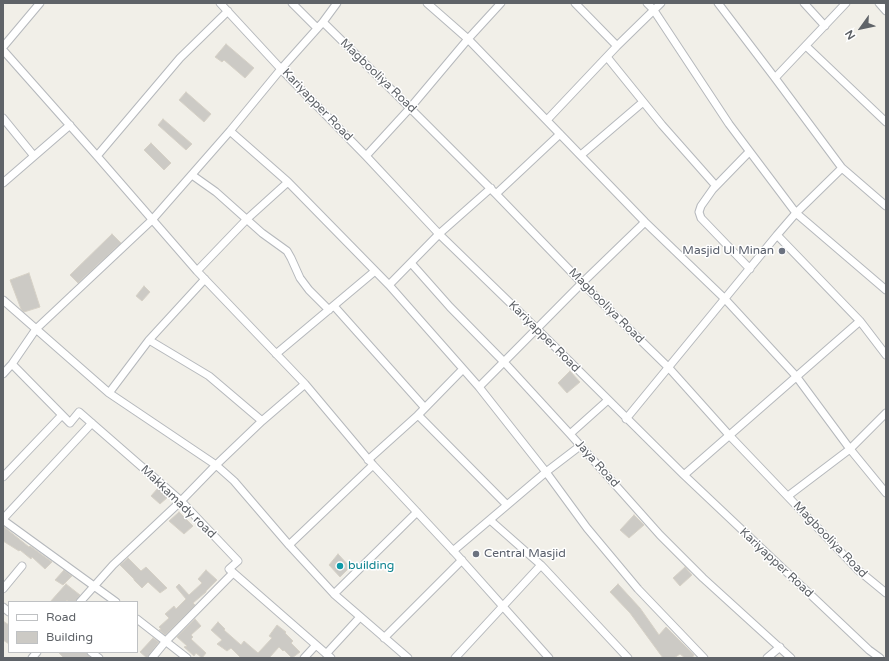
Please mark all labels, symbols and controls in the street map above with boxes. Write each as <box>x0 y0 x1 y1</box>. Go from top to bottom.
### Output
north arrow <box>841 8 881 48</box>
text: N <box>843 28 858 42</box>
street label: Magbooliya Road <box>337 36 419 116</box>
street label: Kariyapper Road <box>279 66 355 144</box>
place label: Masjid Ul Minan <box>682 244 774 258</box>
marker: Masjid Ul Minan <box>777 246 787 256</box>
street label: Magbooliya Road <box>565 265 647 347</box>
street label: Kariyapper Road <box>505 298 583 376</box>
street label: Jaya Road <box>572 437 622 491</box>
street label: Makkamady road <box>137 462 219 542</box>
street label: Magbooliya Road <box>790 499 870 581</box>
street label: Kariyapper Road <box>736 525 816 601</box>
place label: Central Masjid <box>484 547 566 561</box>
marker: Central Masjid <box>471 549 481 559</box>
place label: building <box>348 559 394 573</box>
marker: building <box>335 561 345 571</box>
legend <box>8 601 138 653</box>
text: Road <box>46 610 76 624</box>
text: Building <box>46 630 93 644</box>

